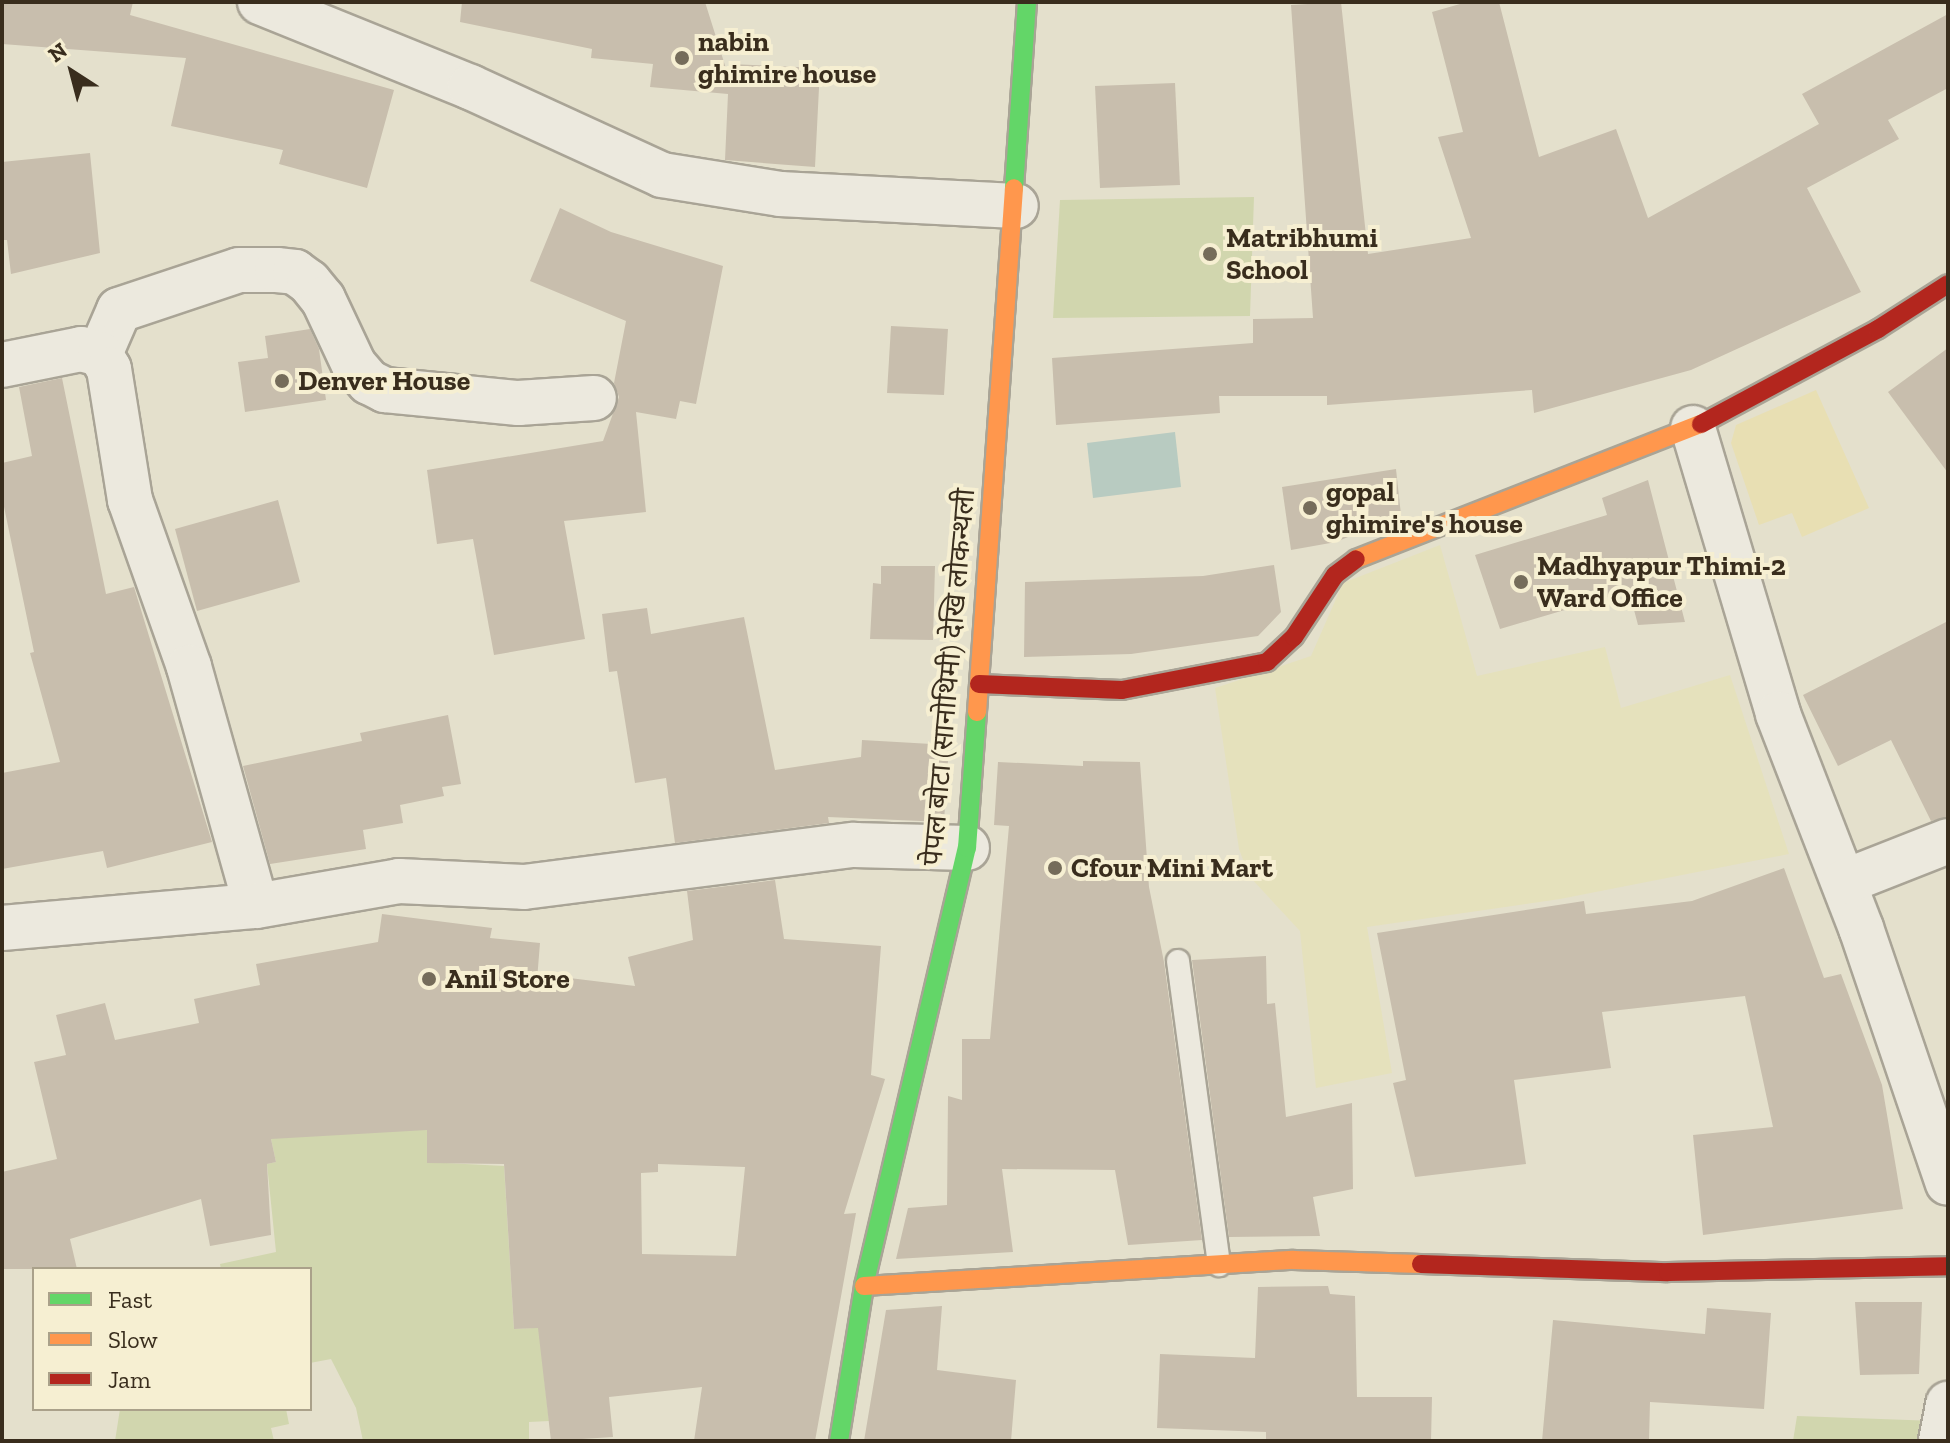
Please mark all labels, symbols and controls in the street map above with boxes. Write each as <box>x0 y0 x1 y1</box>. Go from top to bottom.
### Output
place label: nabin ghimire house <box>698 25 876 91</box>
north arrow <box>32 32 112 112</box>
text: N <box>43 36 72 68</box>
marker: nabin ghimire house <box>673 49 691 67</box>
place label: Matribhumi School <box>1226 221 1378 287</box>
marker: Matribhumi School <box>1201 245 1219 263</box>
place label: Denver House <box>298 364 471 398</box>
marker: Denver House <box>273 372 291 390</box>
place label: gopal ghimire's house <box>1326 475 1523 541</box>
street label: पेपल बोटा (सानोथिमी) देखि लोकन्थली <box>916 487 982 867</box>
marker: gopal ghimire's house <box>1301 499 1319 517</box>
place label: Madhyapur Thimi-2 Ward Office <box>1537 549 1786 615</box>
marker: Madhyapur Thimi-2 Ward Office <box>1512 573 1530 591</box>
place label: Cfour Mini Mart <box>1071 851 1273 885</box>
marker: Cfour Mini Mart <box>1046 859 1064 877</box>
place label: Anil Store <box>445 962 570 996</box>
marker: Anil Store <box>420 970 438 988</box>
legend <box>32 1267 312 1411</box>
text: Fast <box>108 1285 152 1314</box>
text: Slow <box>108 1325 158 1354</box>
text: Jam <box>108 1365 151 1394</box>

